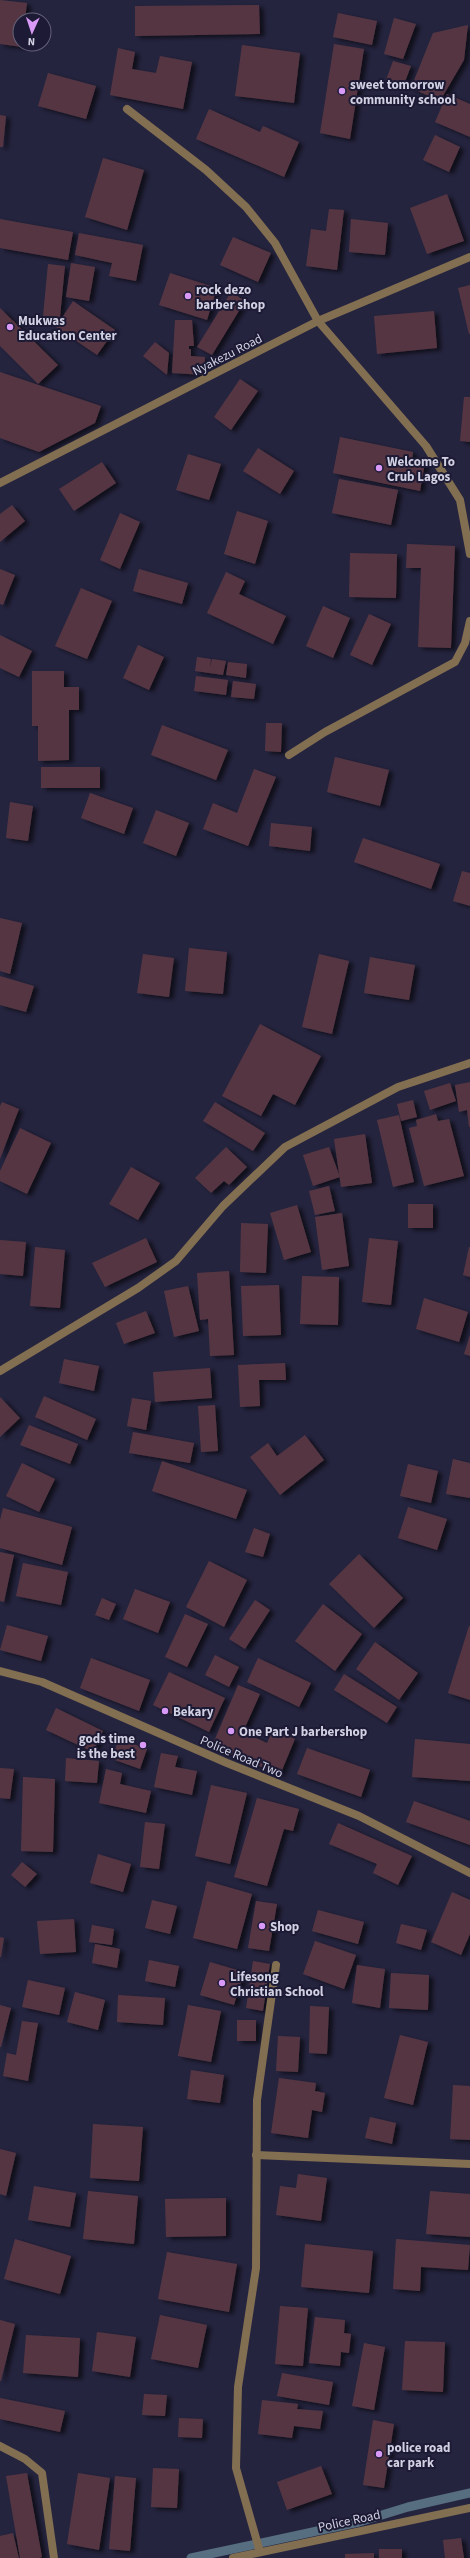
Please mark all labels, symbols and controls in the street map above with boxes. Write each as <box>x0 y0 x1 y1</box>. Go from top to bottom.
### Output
north arrow <box>12 12 52 52</box>
text: N <box>27 34 36 49</box>
place label: sweet tomorrow community school <box>350 76 456 109</box>
marker: sweet tomorrow community school <box>337 86 347 96</box>
place label: rock dezo barber shop <box>196 281 265 314</box>
marker: rock dezo barber shop <box>183 291 193 301</box>
place label: Mukwas Education Center <box>18 312 117 345</box>
marker: Mukwas Education Center <box>5 322 15 332</box>
street label: Nyakezu Road <box>189 330 266 380</box>
place label: Welcome To Crub Lagos <box>387 453 455 486</box>
marker: Welcome To Crub Lagos <box>374 463 384 473</box>
place label: Bekary <box>173 1703 214 1721</box>
marker: Bekary <box>160 1706 170 1716</box>
place label: One Part J barbershop <box>239 1723 367 1741</box>
marker: One Part J barbershop <box>226 1726 236 1736</box>
place label: gods time is the best <box>77 1730 135 1763</box>
street label: Police Road Two <box>197 1731 286 1783</box>
marker: gods time is the best <box>138 1740 148 1750</box>
place label: Shop <box>270 1918 299 1936</box>
marker: Shop <box>257 1921 267 1931</box>
place label: Lifesong Christian School <box>230 1968 324 2001</box>
marker: Lifesong Christian School <box>217 1978 227 1988</box>
place label: police road car park <box>387 2439 450 2472</box>
marker: police road car park <box>374 2449 384 2459</box>
street label: Police Road <box>316 2506 382 2536</box>

